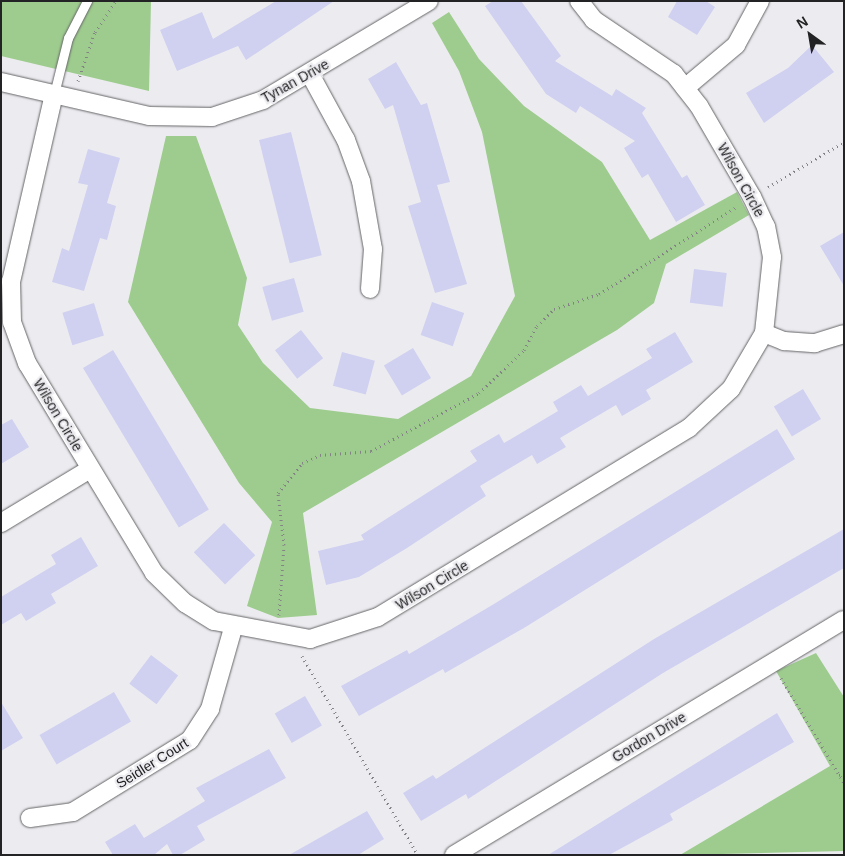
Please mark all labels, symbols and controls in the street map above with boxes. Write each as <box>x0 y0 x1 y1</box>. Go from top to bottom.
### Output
north arrow <box>785 10 835 60</box>
text: N <box>794 13 811 32</box>
street label: Tynan Drive <box>258 56 332 106</box>
street label: Wilson Circle <box>714 140 768 220</box>
street label: Wilson Circle <box>30 376 86 454</box>
street label: Wilson Circle <box>393 557 471 613</box>
street label: Gordon Drive <box>609 708 689 766</box>
street label: Seidler Court <box>113 734 191 792</box>

